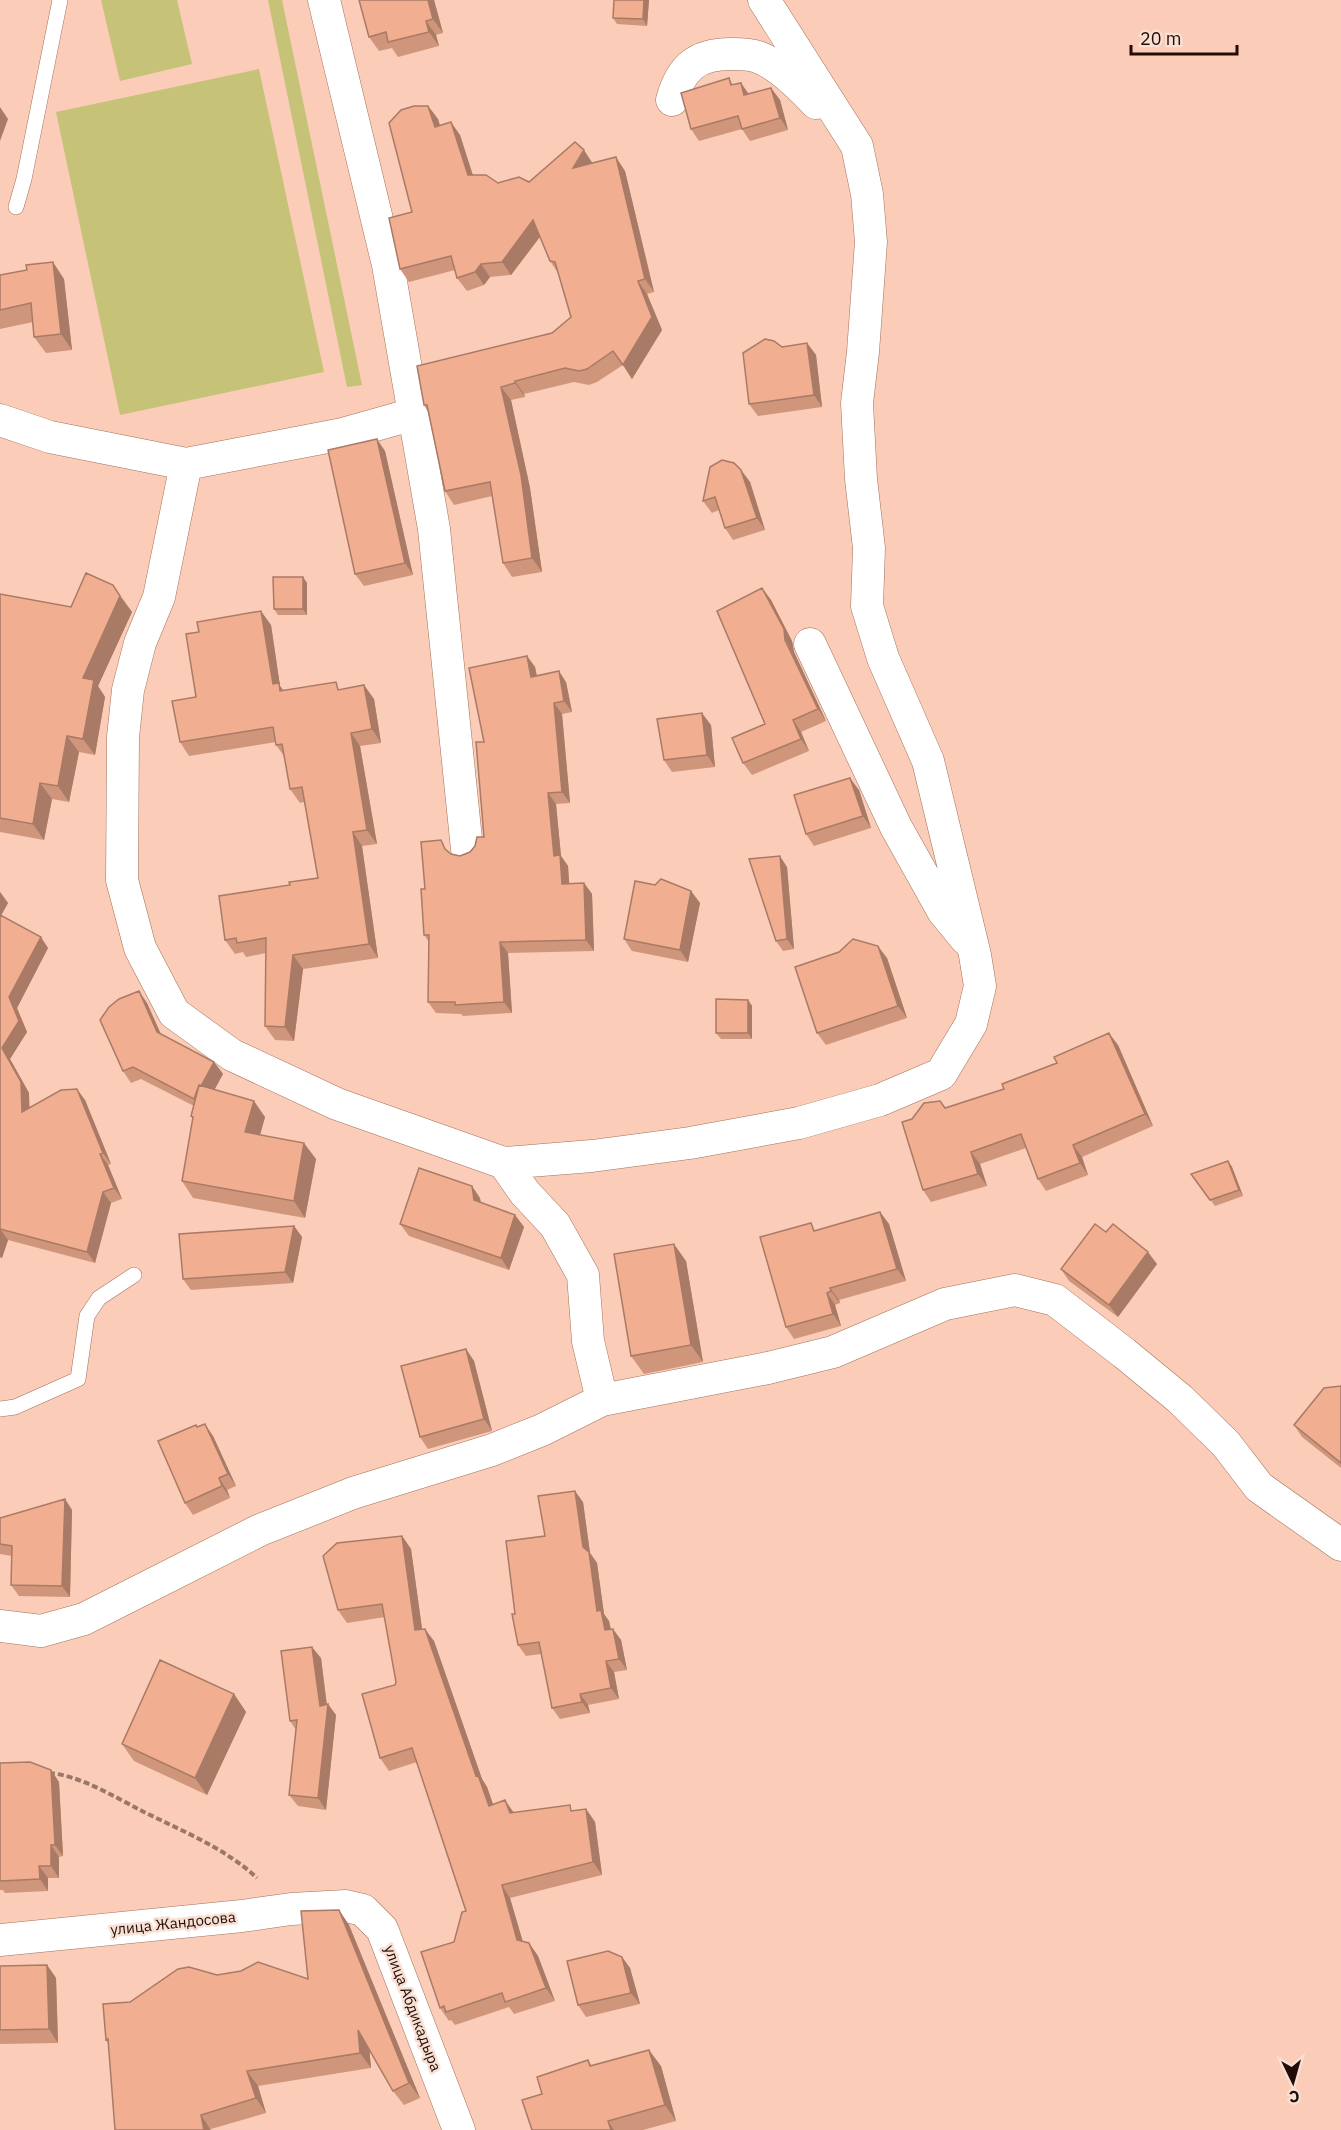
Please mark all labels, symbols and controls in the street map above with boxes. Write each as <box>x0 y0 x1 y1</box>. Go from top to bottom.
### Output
scale bar <box>1131 18 1238 56</box>
text: 20 m <box>1140 27 1182 50</box>
street label: улица Жандосова <box>109 1907 237 1939</box>
street label: улица Абдикадыра <box>380 1942 446 2074</box>
north arrow <box>1263 2052 1323 2112</box>
text: С <box>1288 2087 1300 2107</box>

